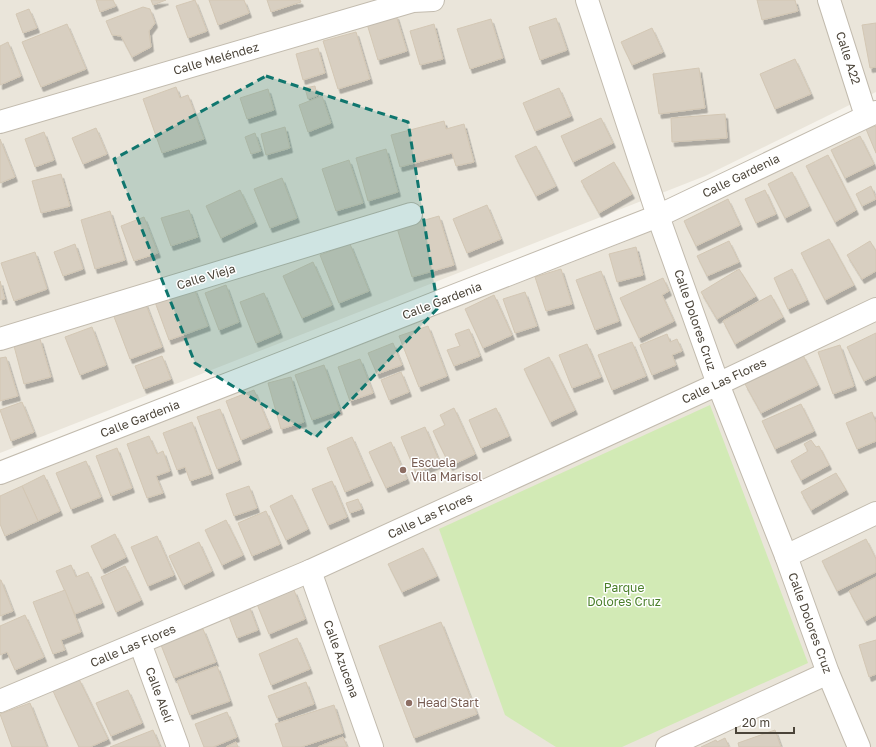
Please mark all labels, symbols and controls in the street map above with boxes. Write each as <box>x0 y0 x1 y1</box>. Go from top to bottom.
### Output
street label: Calle A22 <box>833 30 864 86</box>
street label: Calle Meléndez <box>171 39 260 78</box>
street label: Calle Gardenia <box>700 150 782 201</box>
street label: Calle Vieja <box>175 260 237 293</box>
street label: Calle Dolores Cruz <box>671 267 720 372</box>
street label: Calle Gardenia <box>400 278 484 323</box>
street label: Calle Las Flores <box>679 354 768 407</box>
street label: Calle Gardenia <box>98 396 182 441</box>
place label: Escuela Villa Marisol <box>411 455 482 484</box>
marker: Escuela Villa Marisol <box>398 465 408 475</box>
street label: Calle Las Flores <box>385 489 474 542</box>
street label: Calle Dolores Cruz <box>785 570 836 675</box>
park label: Parque Dolores Cruz <box>587 580 661 609</box>
street label: Calle Azucena <box>320 618 362 700</box>
street label: Calle Las Flores <box>88 621 178 670</box>
street label: Calle Alelí <box>143 665 177 725</box>
place label: Head Start <box>417 695 479 710</box>
marker: Head Start <box>404 698 414 708</box>
scale bar <box>736 709 794 735</box>
text: 20 m <box>742 715 770 730</box>

